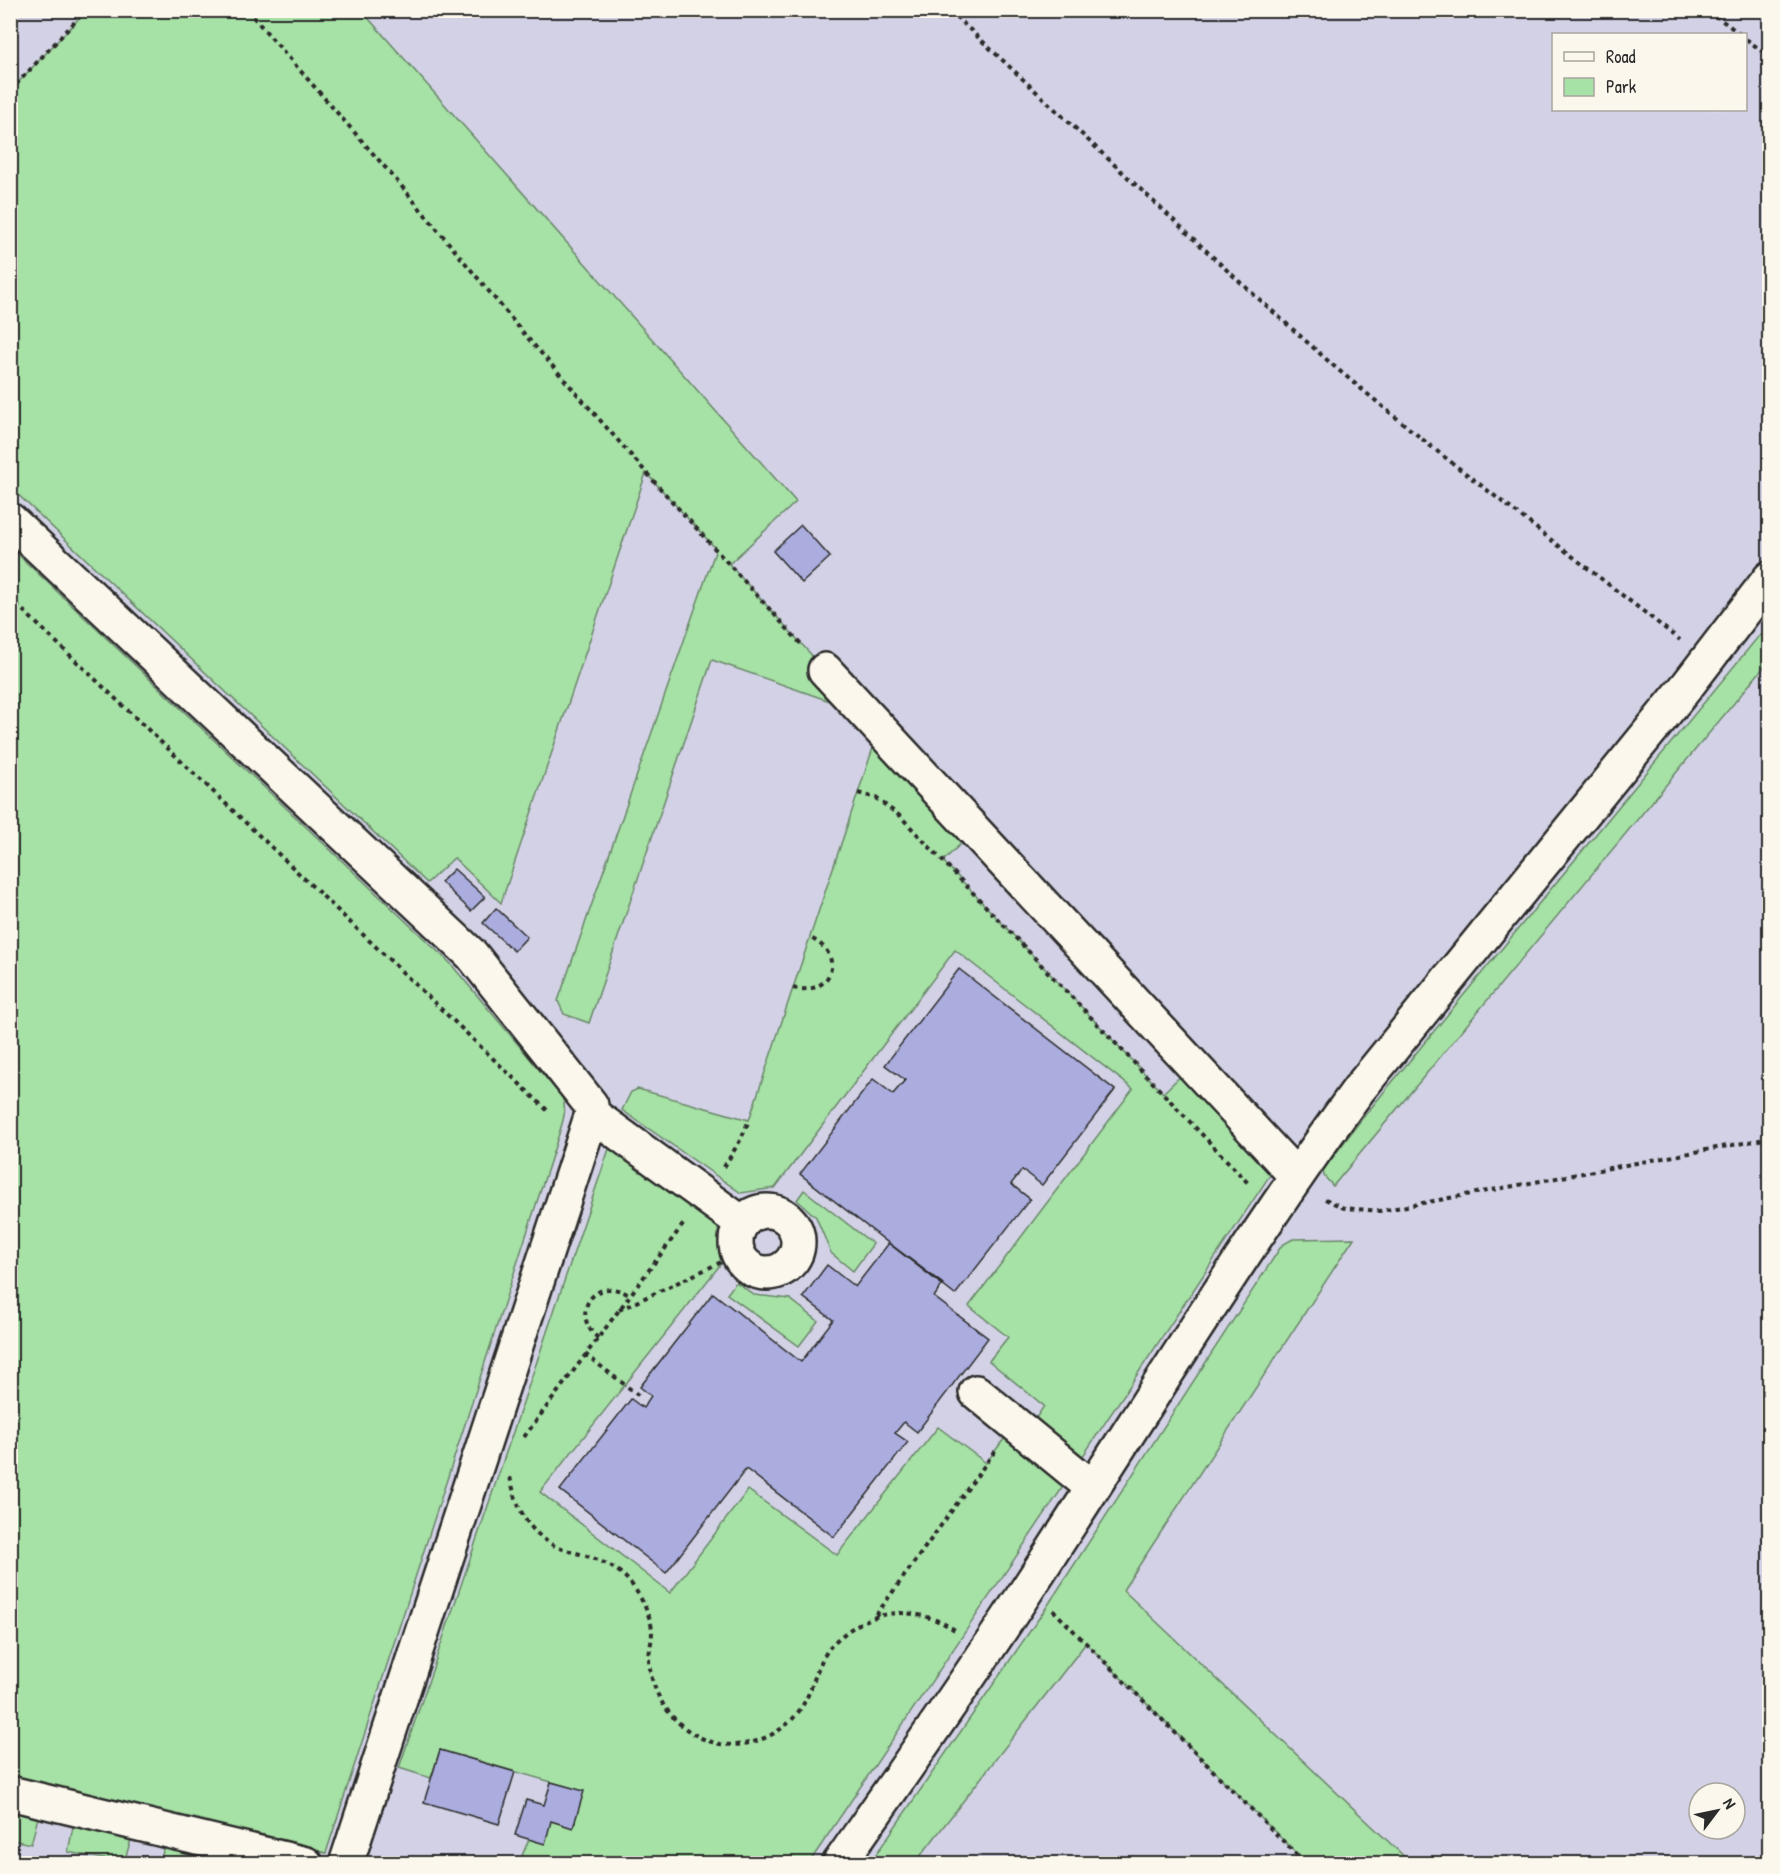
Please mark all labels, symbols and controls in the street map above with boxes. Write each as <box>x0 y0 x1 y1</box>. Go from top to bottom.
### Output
legend <box>1552 33 1747 111</box>
text: Road <box>1606 44 1636 69</box>
text: Park <box>1606 74 1637 99</box>
north arrow <box>1687 1781 1747 1841</box>
text: N <box>1718 1794 1742 1813</box>

